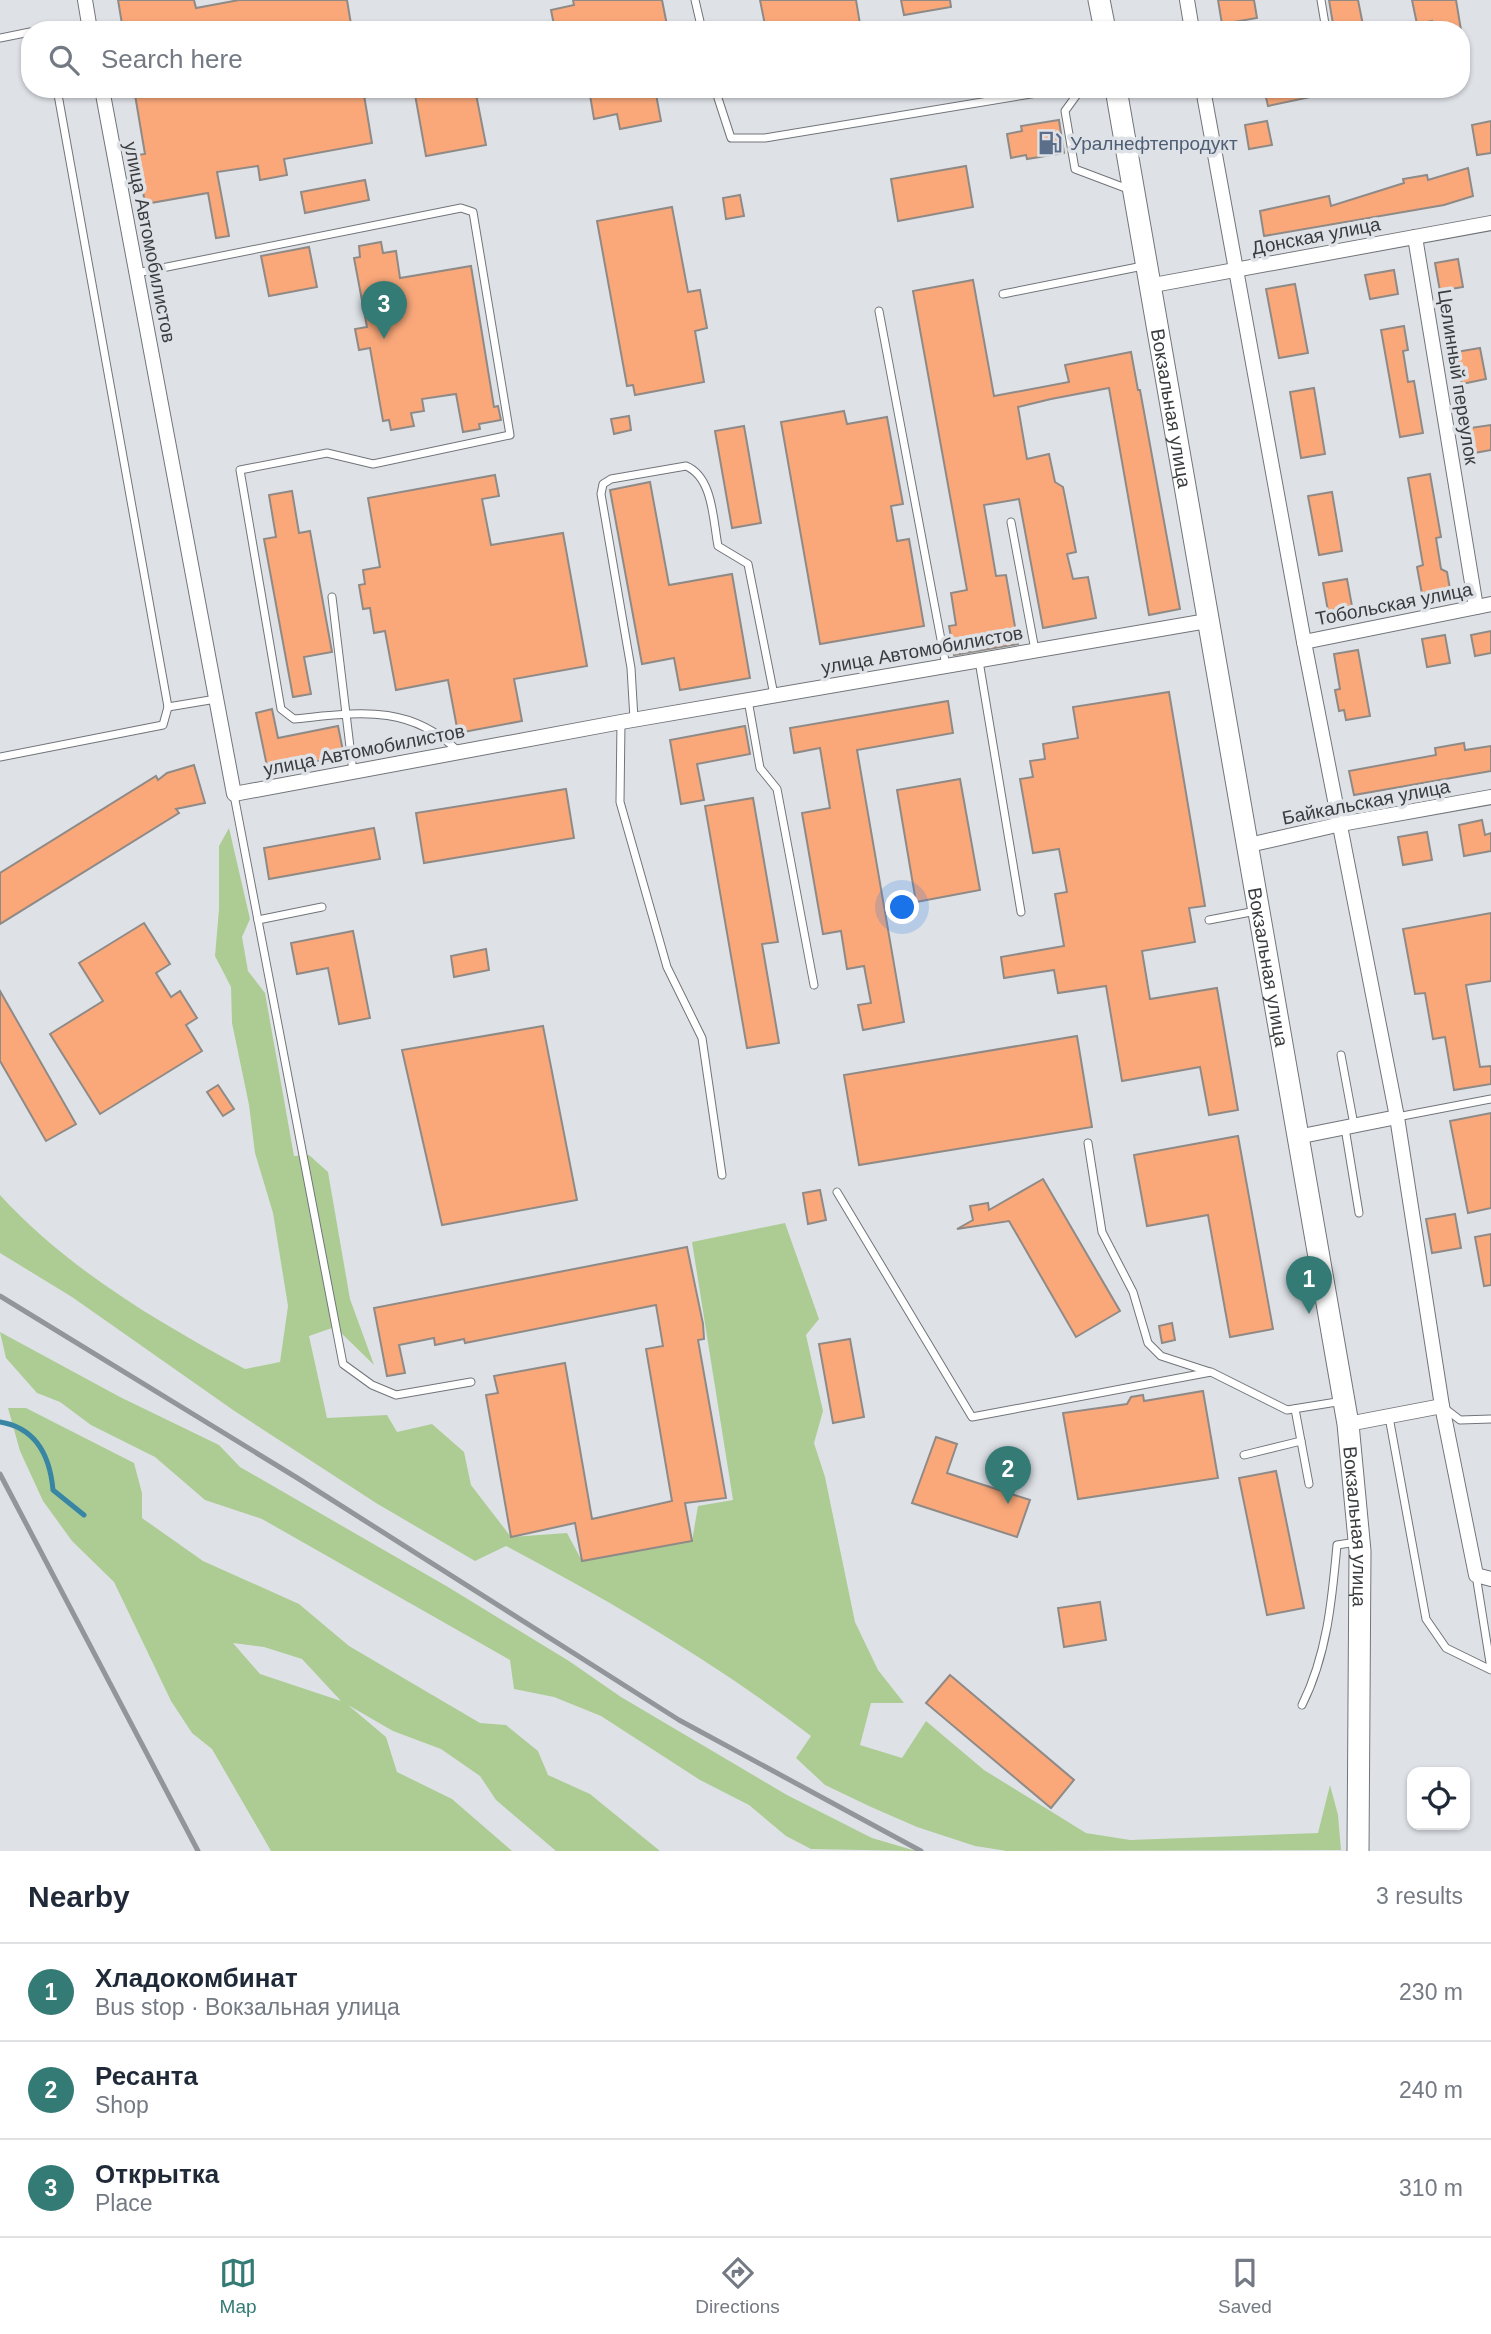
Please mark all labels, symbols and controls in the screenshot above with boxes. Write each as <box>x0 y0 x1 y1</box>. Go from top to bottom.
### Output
search box <box>21 21 1470 98</box>
icon: search <box>45 41 83 79</box>
text: Search here <box>101 44 243 74</box>
fuel station icon: Уралнефтепродукт <box>1036 129 1064 157</box>
place label: Уралнефтепродукт <box>1070 133 1238 154</box>
street label: улица Автомобилистов <box>120 140 180 344</box>
street label: Донская улица <box>1250 213 1383 259</box>
pin: 3 <box>361 281 407 339</box>
street label: Целинный переулок <box>1434 288 1482 467</box>
street label: Вокзальная улица <box>1147 327 1196 490</box>
street label: Тобольская улица <box>1314 578 1475 630</box>
street label: улица Автомобилистов <box>820 622 1024 678</box>
street label: улица Автомобилистов <box>262 720 466 780</box>
street label: Байкальская улица <box>1280 775 1452 829</box>
street label: Вокзальная улица <box>1244 886 1293 1048</box>
your location <box>885 890 919 924</box>
pin: 1 <box>1286 1256 1332 1314</box>
street label: Вокзальная улица <box>1340 1445 1371 1607</box>
pin: 2 <box>985 1446 1031 1504</box>
map controls <box>1407 1767 1470 1830</box>
button: locate <box>1407 1767 1470 1830</box>
text: Nearby <box>28 1880 130 1913</box>
text: 3 results <box>1376 1883 1463 1909</box>
text: Хладокомбинат <box>95 1963 298 1993</box>
text: 1 <box>45 1979 57 2005</box>
text: 230 m <box>1399 1979 1463 2005</box>
text: Bus stop · Вокзальная улица <box>95 1994 400 2020</box>
text: Ресанта <box>95 2061 198 2091</box>
text: 2 <box>45 2077 57 2103</box>
text: 240 m <box>1399 2077 1463 2103</box>
text: Shop <box>95 2092 149 2118</box>
text: Открытка <box>95 2159 219 2189</box>
text: 3 <box>45 2175 57 2201</box>
text: 310 m <box>1399 2175 1463 2201</box>
text: Place <box>95 2190 153 2216</box>
tab: Map <box>219 2254 257 2318</box>
tab: Directions <box>695 2254 780 2318</box>
tab: Saved <box>1218 2254 1272 2318</box>

